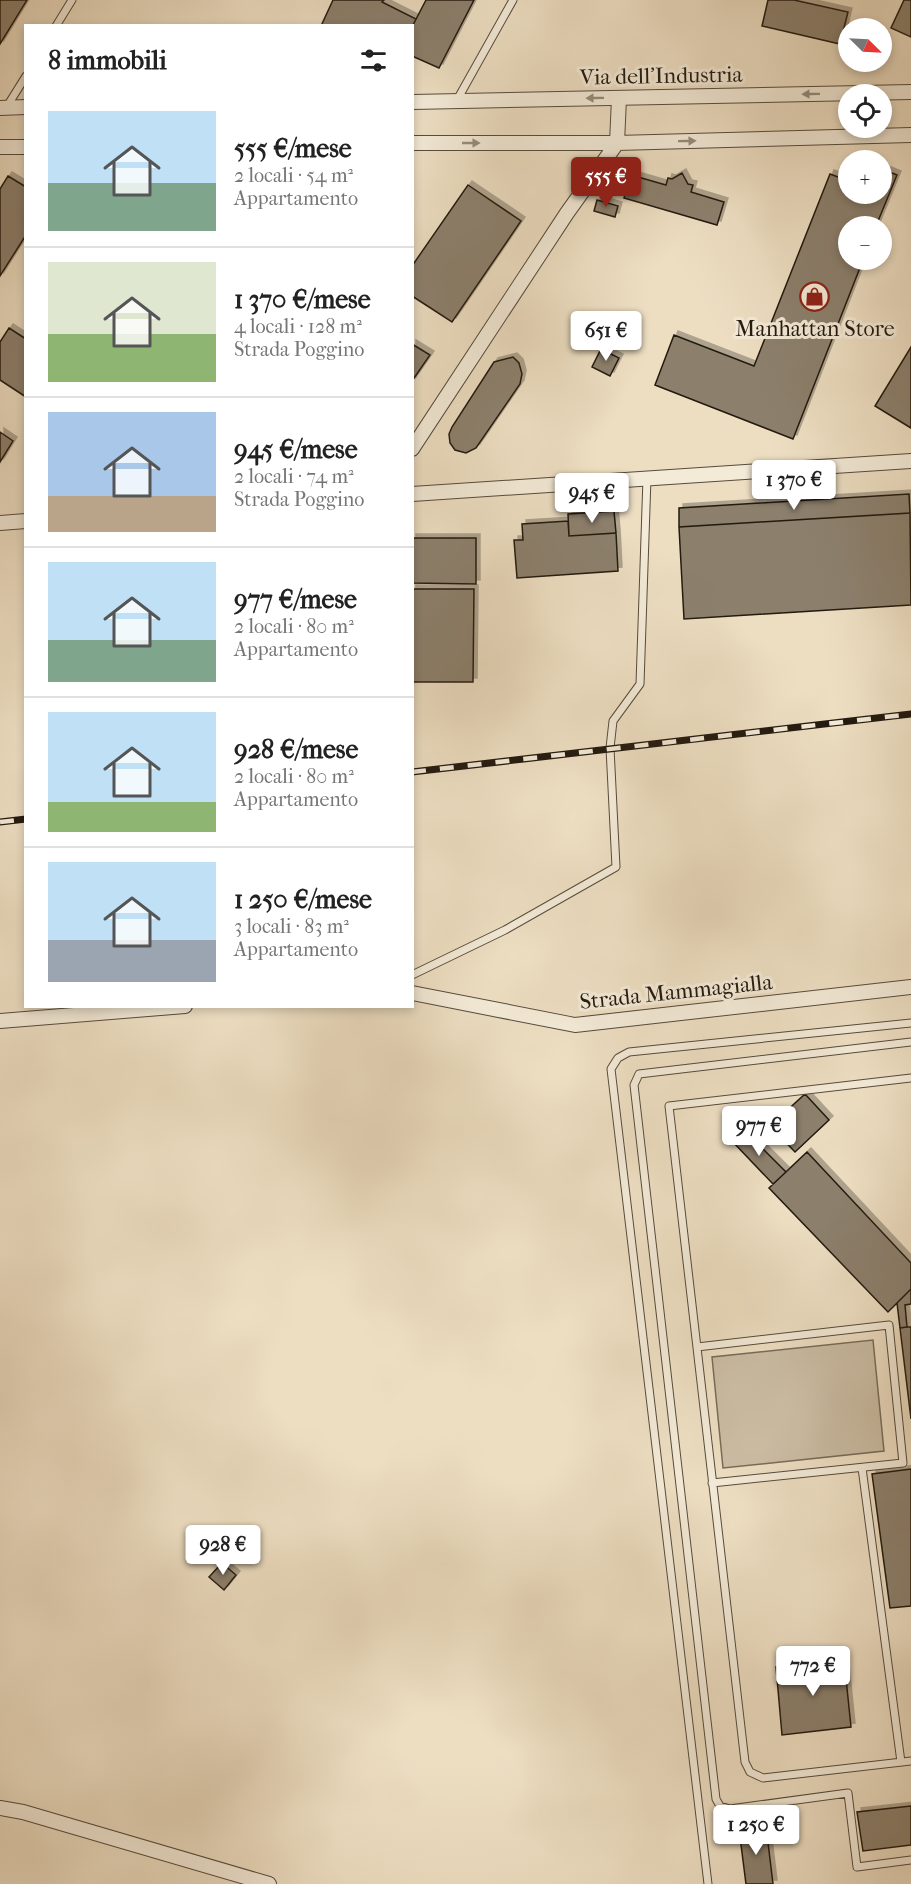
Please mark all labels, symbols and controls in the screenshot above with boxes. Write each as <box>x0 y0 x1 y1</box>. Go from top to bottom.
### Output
north arrow <box>838 18 892 72</box>
map controls <box>838 18 892 270</box>
icon: filters <box>357 44 390 77</box>
text: 8 immobili <box>48 45 167 76</box>
street label: Via dell'Industria <box>578 62 743 90</box>
button: locate <box>838 84 892 138</box>
one-way arrow <box>801 89 820 99</box>
one-way arrow <box>585 93 604 103</box>
text: 555 €/mese <box>234 133 352 164</box>
icon: home <box>96 135 168 207</box>
one-way arrow <box>677 136 696 146</box>
one-way arrow <box>461 138 480 148</box>
button: + <box>838 150 892 204</box>
pin: 555 € <box>564 157 648 208</box>
text: 2 locali · 54 m² <box>234 164 353 187</box>
text: 555 € <box>585 165 627 188</box>
text: Appartamento <box>234 187 358 210</box>
button: − <box>838 216 892 270</box>
shop icon: Manhattan Store <box>799 281 831 313</box>
text: 1 370 €/mese <box>234 284 371 315</box>
icon: home <box>96 286 168 358</box>
pin: 651 € <box>564 311 648 362</box>
text: 4 locali · 128 m² <box>234 315 362 338</box>
place label: Manhattan Store <box>735 316 895 342</box>
text: 651 € <box>585 319 627 342</box>
text: Strada Poggino <box>234 338 364 361</box>
text: 945 €/mese <box>234 434 358 465</box>
icon: home <box>96 436 168 508</box>
pin: 1 370 € <box>739 460 849 511</box>
text: 2 locali · 74 m² <box>234 465 354 488</box>
text: 1 370 € <box>766 468 822 491</box>
pin: 945 € <box>550 473 634 524</box>
text: 945 € <box>569 481 615 504</box>
text: Strada Poggino <box>234 488 364 511</box>
text: 977 €/mese <box>234 584 357 615</box>
icon: home <box>96 586 168 658</box>
text: 2 locali · 80 m² <box>234 615 354 638</box>
text: Appartamento <box>234 638 358 661</box>
text: 928 €/mese <box>234 734 358 765</box>
icon: home <box>96 736 168 808</box>
text: 2 locali · 80 m² <box>234 765 354 788</box>
text: Appartamento <box>234 788 358 811</box>
text: 1 250 €/mese <box>234 884 372 915</box>
icon: home <box>96 886 168 958</box>
text: 3 locali · 83 m² <box>234 915 349 938</box>
text: Appartamento <box>234 938 358 961</box>
street label: Strada Mammagialla <box>578 969 774 1015</box>
pin: 977 € <box>717 1106 801 1157</box>
text: 977 € <box>736 1114 782 1137</box>
pin: 928 € <box>181 1525 265 1576</box>
text: 928 € <box>200 1533 247 1556</box>
pin: 772 € <box>771 1646 855 1697</box>
text: 772 € <box>790 1654 836 1677</box>
pin: 1 250 € <box>701 1805 811 1856</box>
text: 1 250 € <box>727 1813 785 1836</box>

